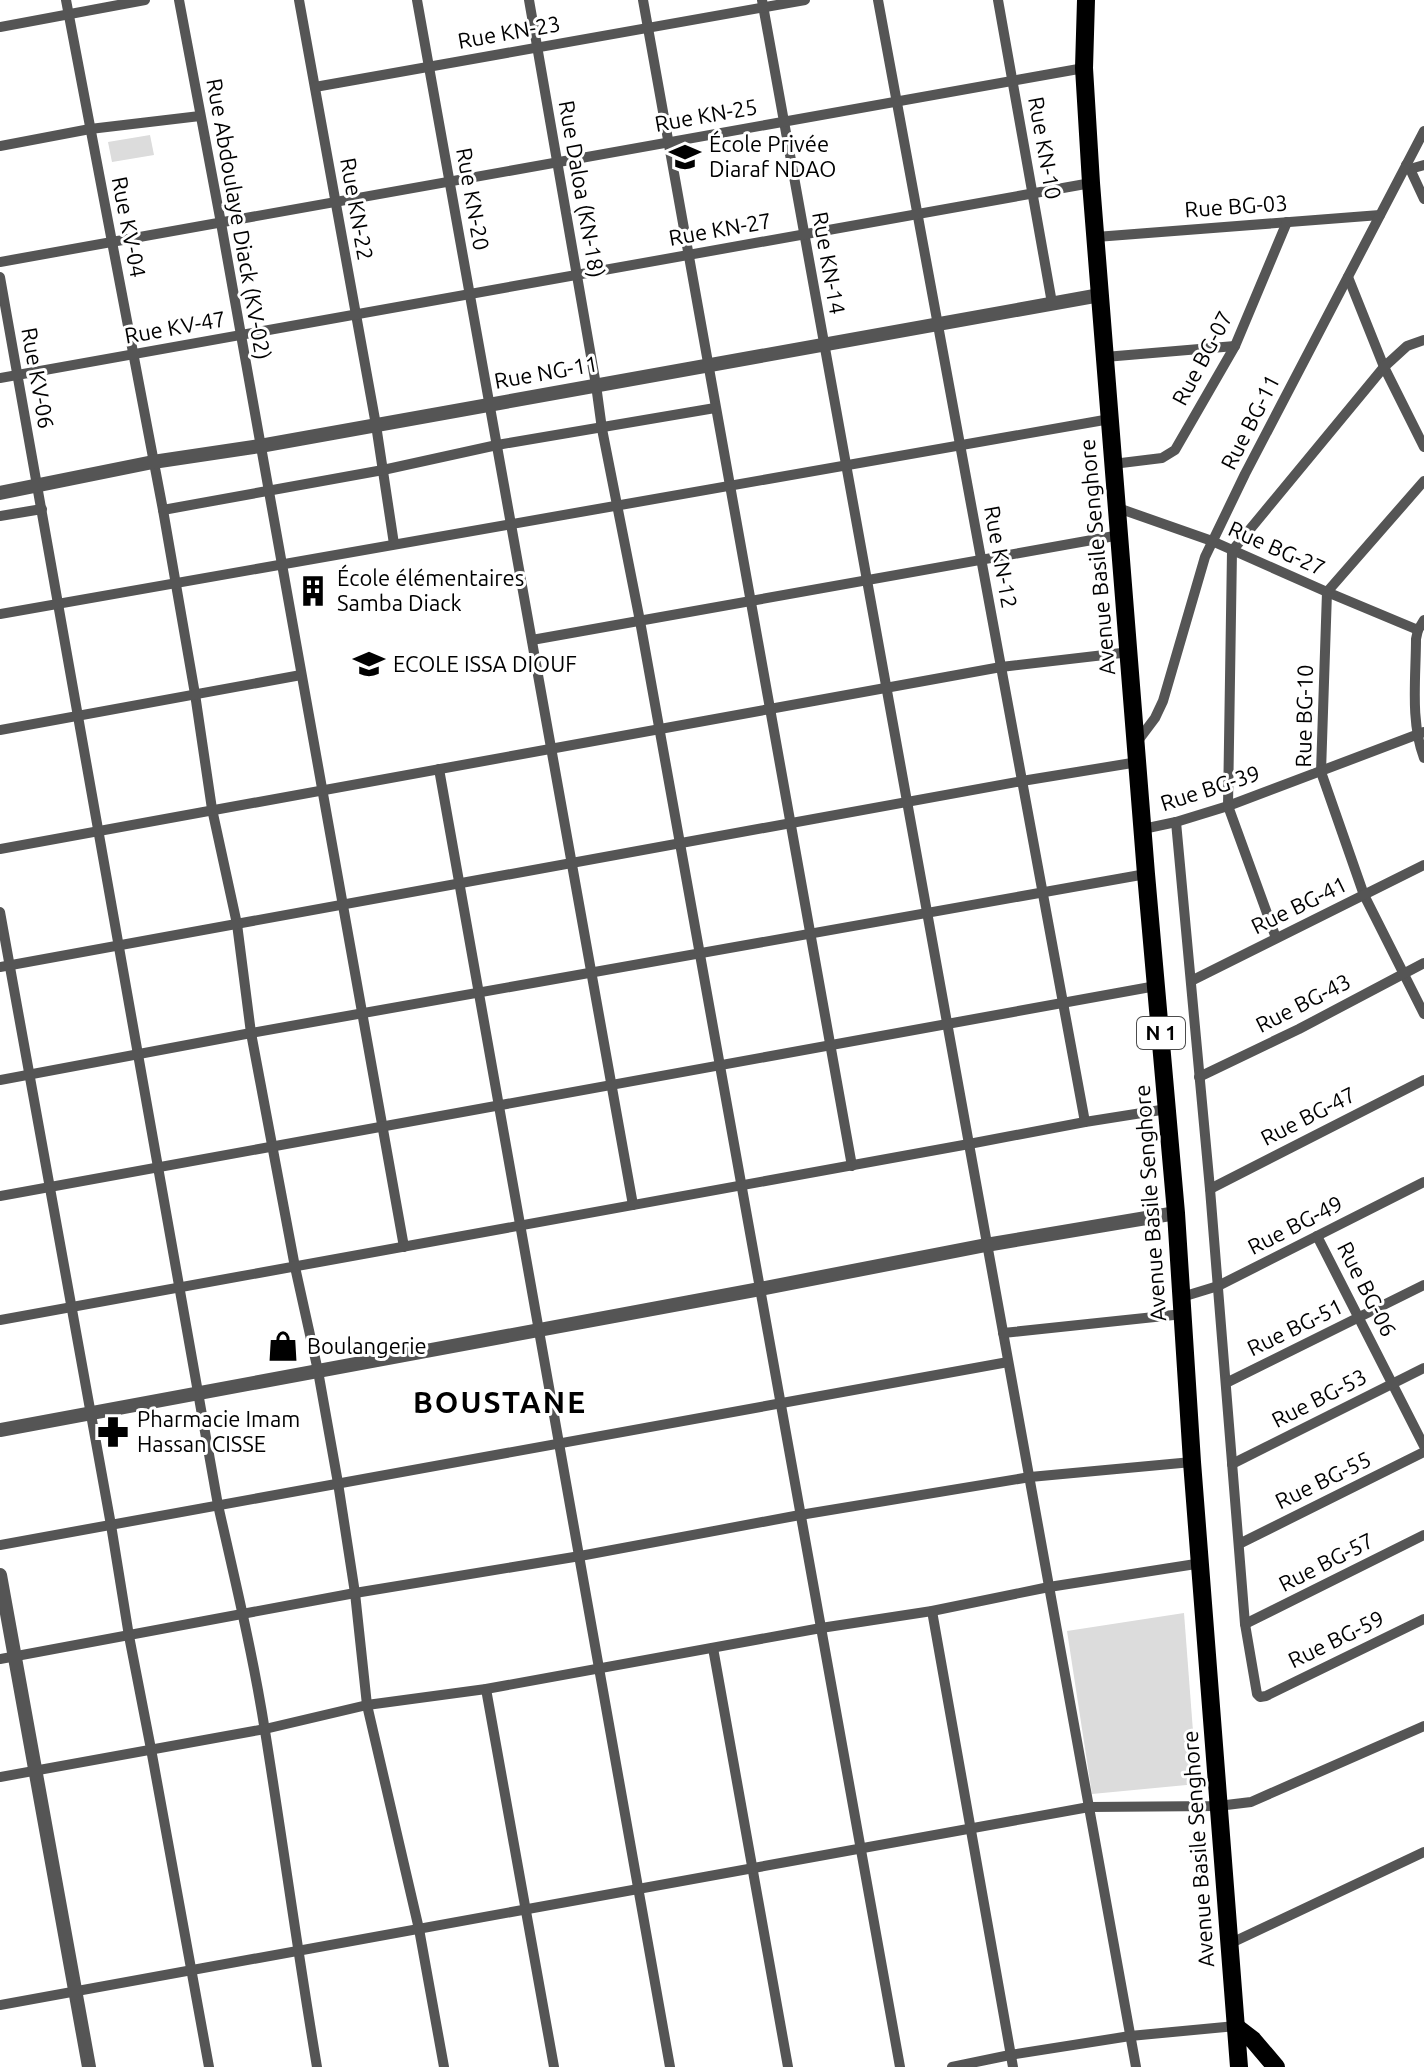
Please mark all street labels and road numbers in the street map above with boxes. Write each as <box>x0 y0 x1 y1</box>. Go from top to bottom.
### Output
street label: Rue KN-23 <box>456 10 562 53</box>
street label: Rue Abdoulaye Diack (KV-02) <box>201 76 277 362</box>
street label: Rue KN-25 <box>653 93 759 136</box>
street label: Rue KN-10 <box>1024 95 1067 201</box>
street label: Rue Daloa (KN-18) <box>554 98 610 280</box>
street label: Rue KN-20 <box>452 146 495 252</box>
street label: Rue KN-22 <box>336 156 379 262</box>
street label: Rue KV-04 <box>107 174 152 280</box>
street label: Rue BG-03 <box>1184 189 1288 222</box>
street label: Rue KN-27 <box>667 207 773 250</box>
street label: Rue KN-14 <box>808 210 851 316</box>
street label: Rue KV-47 <box>122 305 227 348</box>
street label: Rue BG-07 <box>1166 306 1237 409</box>
street label: Rue KV-06 <box>17 325 60 430</box>
street label: Rue NG-11 <box>492 350 600 393</box>
street label: Rue BG-11 <box>1215 370 1284 473</box>
street label: Avenue Basile Senghore <box>1074 438 1119 676</box>
street label: Rue KN-12 <box>980 504 1023 610</box>
street label: Rue BG-27 <box>1225 515 1329 580</box>
street label: Rue BG-10 <box>1290 664 1317 768</box>
street label: Rue BG-39 <box>1157 760 1263 815</box>
street label: Rue BG-41 <box>1247 871 1351 938</box>
street label: Rue BG-43 <box>1251 968 1354 1037</box>
road number: N 1 <box>1137 1017 1185 1049</box>
street label: Rue BG-47 <box>1256 1081 1359 1150</box>
street label: Avenue Basile Senghore <box>1129 1084 1170 1322</box>
street label: Rue BG-49 <box>1243 1190 1346 1259</box>
street label: Rue BG-06 <box>1333 1237 1402 1340</box>
street label: Rue BG-51 <box>1243 1293 1347 1360</box>
street label: Rue BG-53 <box>1267 1363 1370 1432</box>
street label: Rue BG-55 <box>1271 1446 1375 1513</box>
street label: Rue BG-57 <box>1274 1527 1377 1596</box>
street label: Rue BG-59 <box>1284 1605 1388 1672</box>
street label: Avenue Basile Senghore <box>1177 1730 1218 1968</box>

